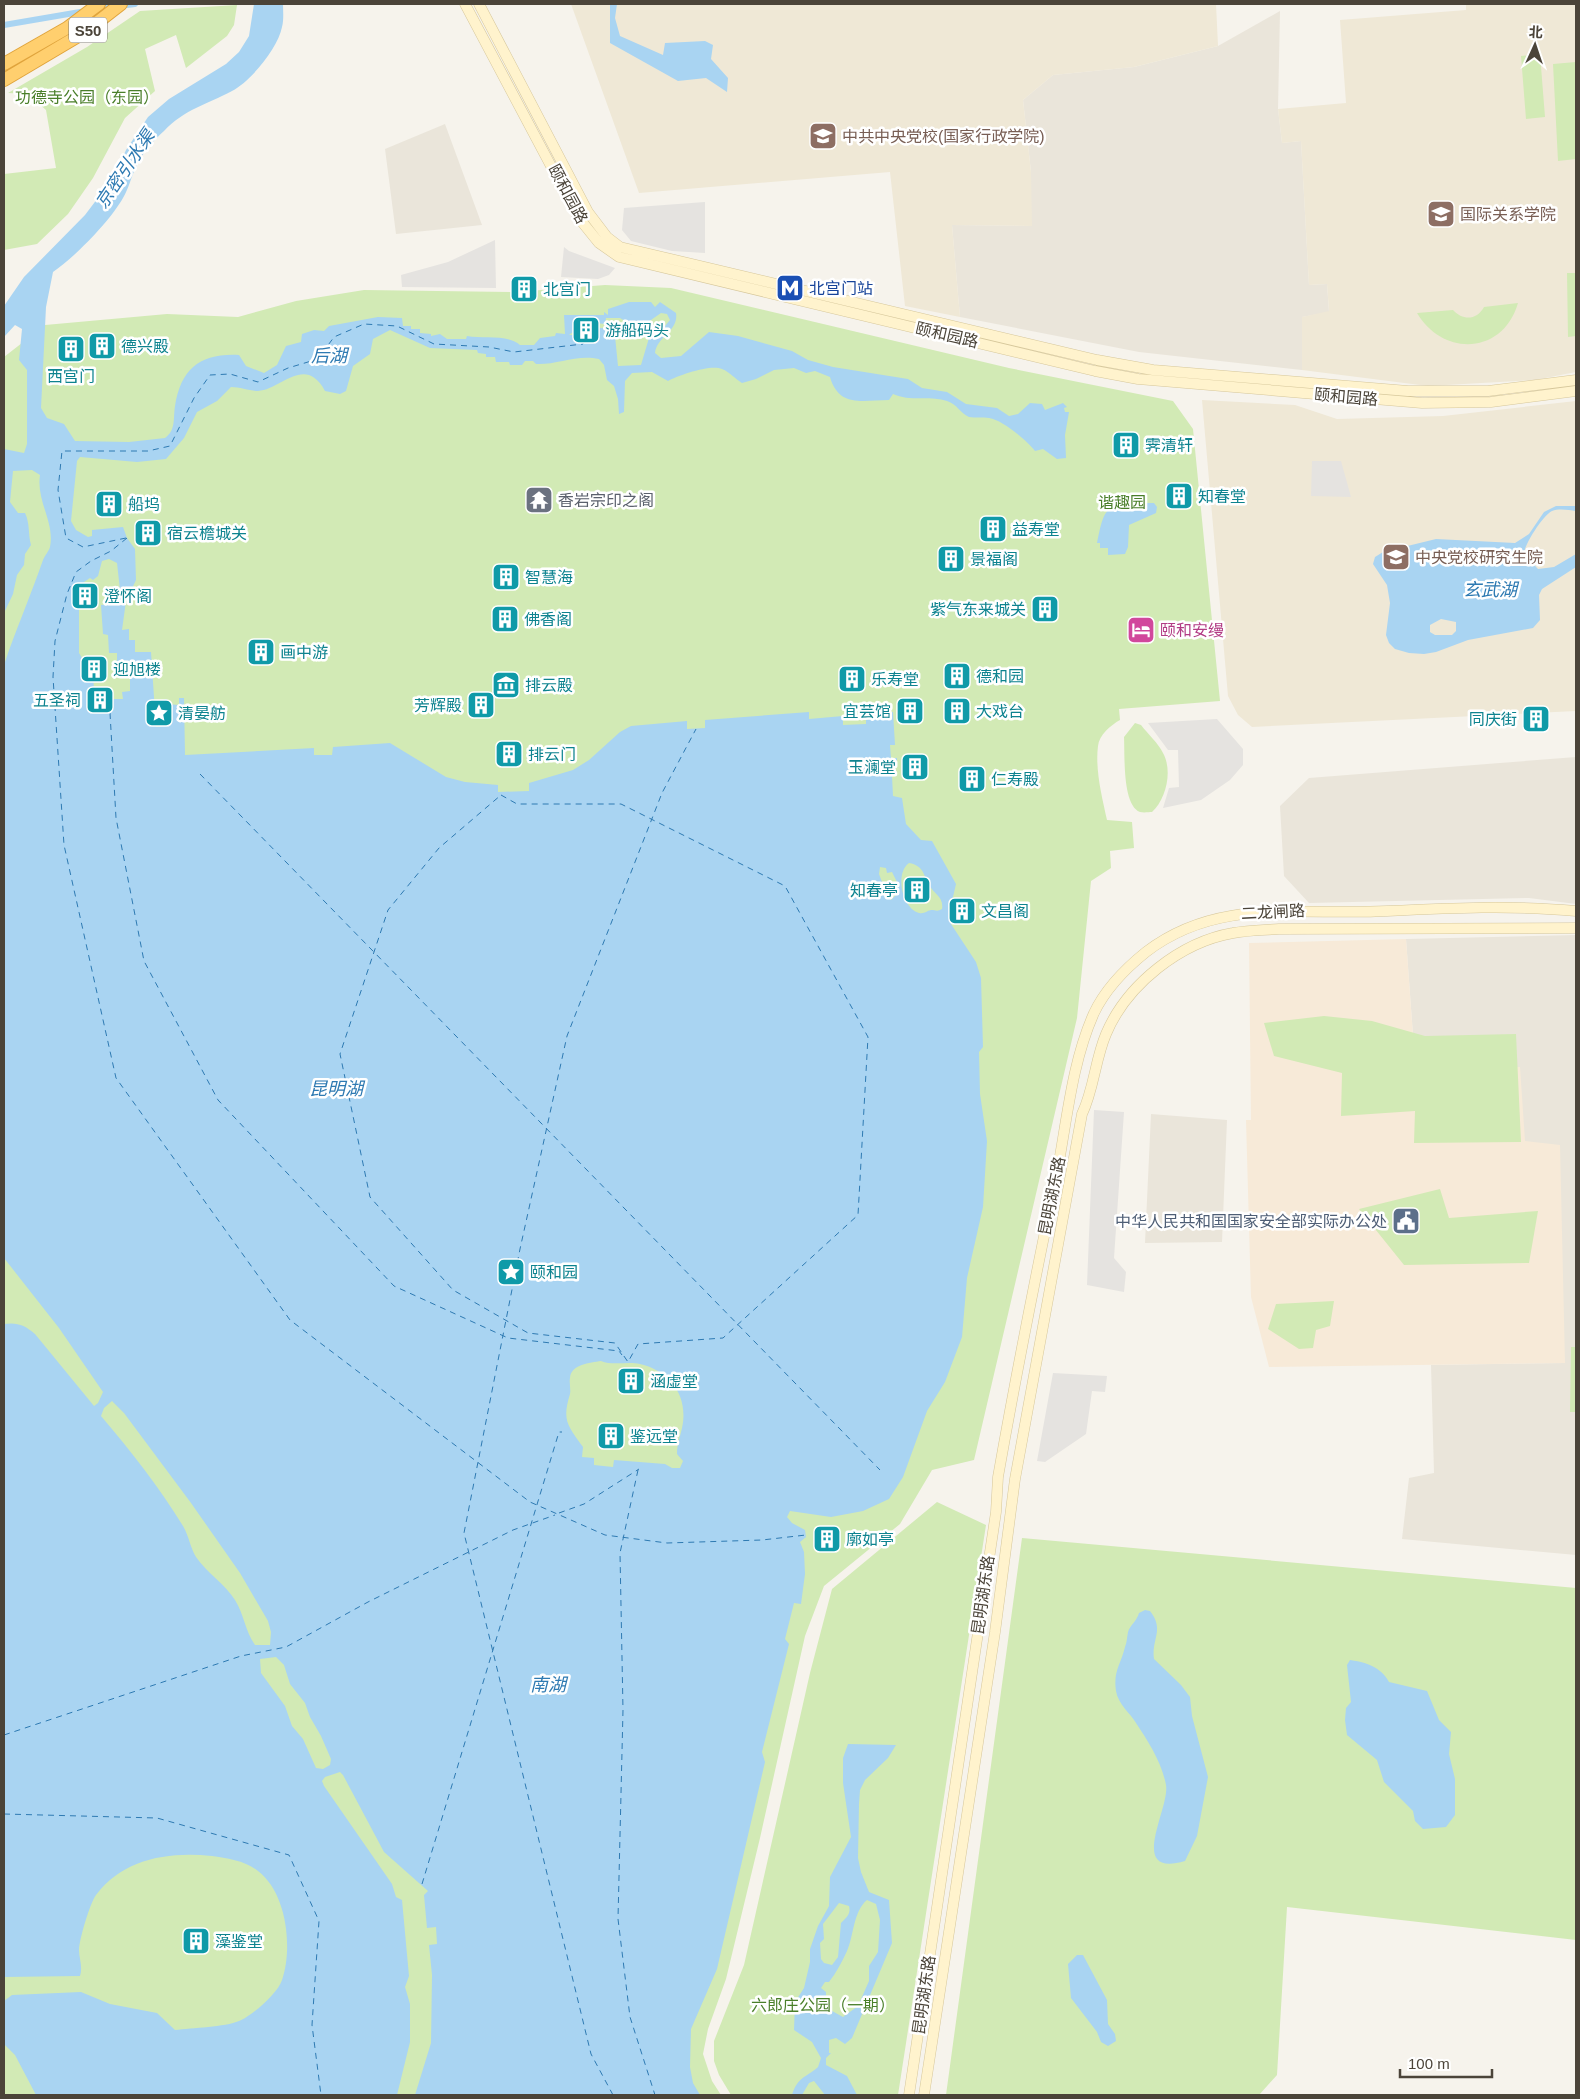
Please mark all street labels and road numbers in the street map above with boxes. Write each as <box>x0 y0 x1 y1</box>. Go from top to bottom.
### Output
road number: S50 <box>69 18 107 42</box>
street label: 颐和园路 <box>545 162 591 226</box>
street label: 颐和园路 <box>914 320 980 350</box>
street label: 颐和园路 <box>1313 386 1379 408</box>
street label: 二龙闸路 <box>1241 902 1305 922</box>
street label: 昆明湖东路 <box>1036 1155 1068 1237</box>
street label: 昆明湖东路 <box>969 1554 997 1636</box>
street label: 昆明湖东路 <box>910 1954 938 2036</box>

